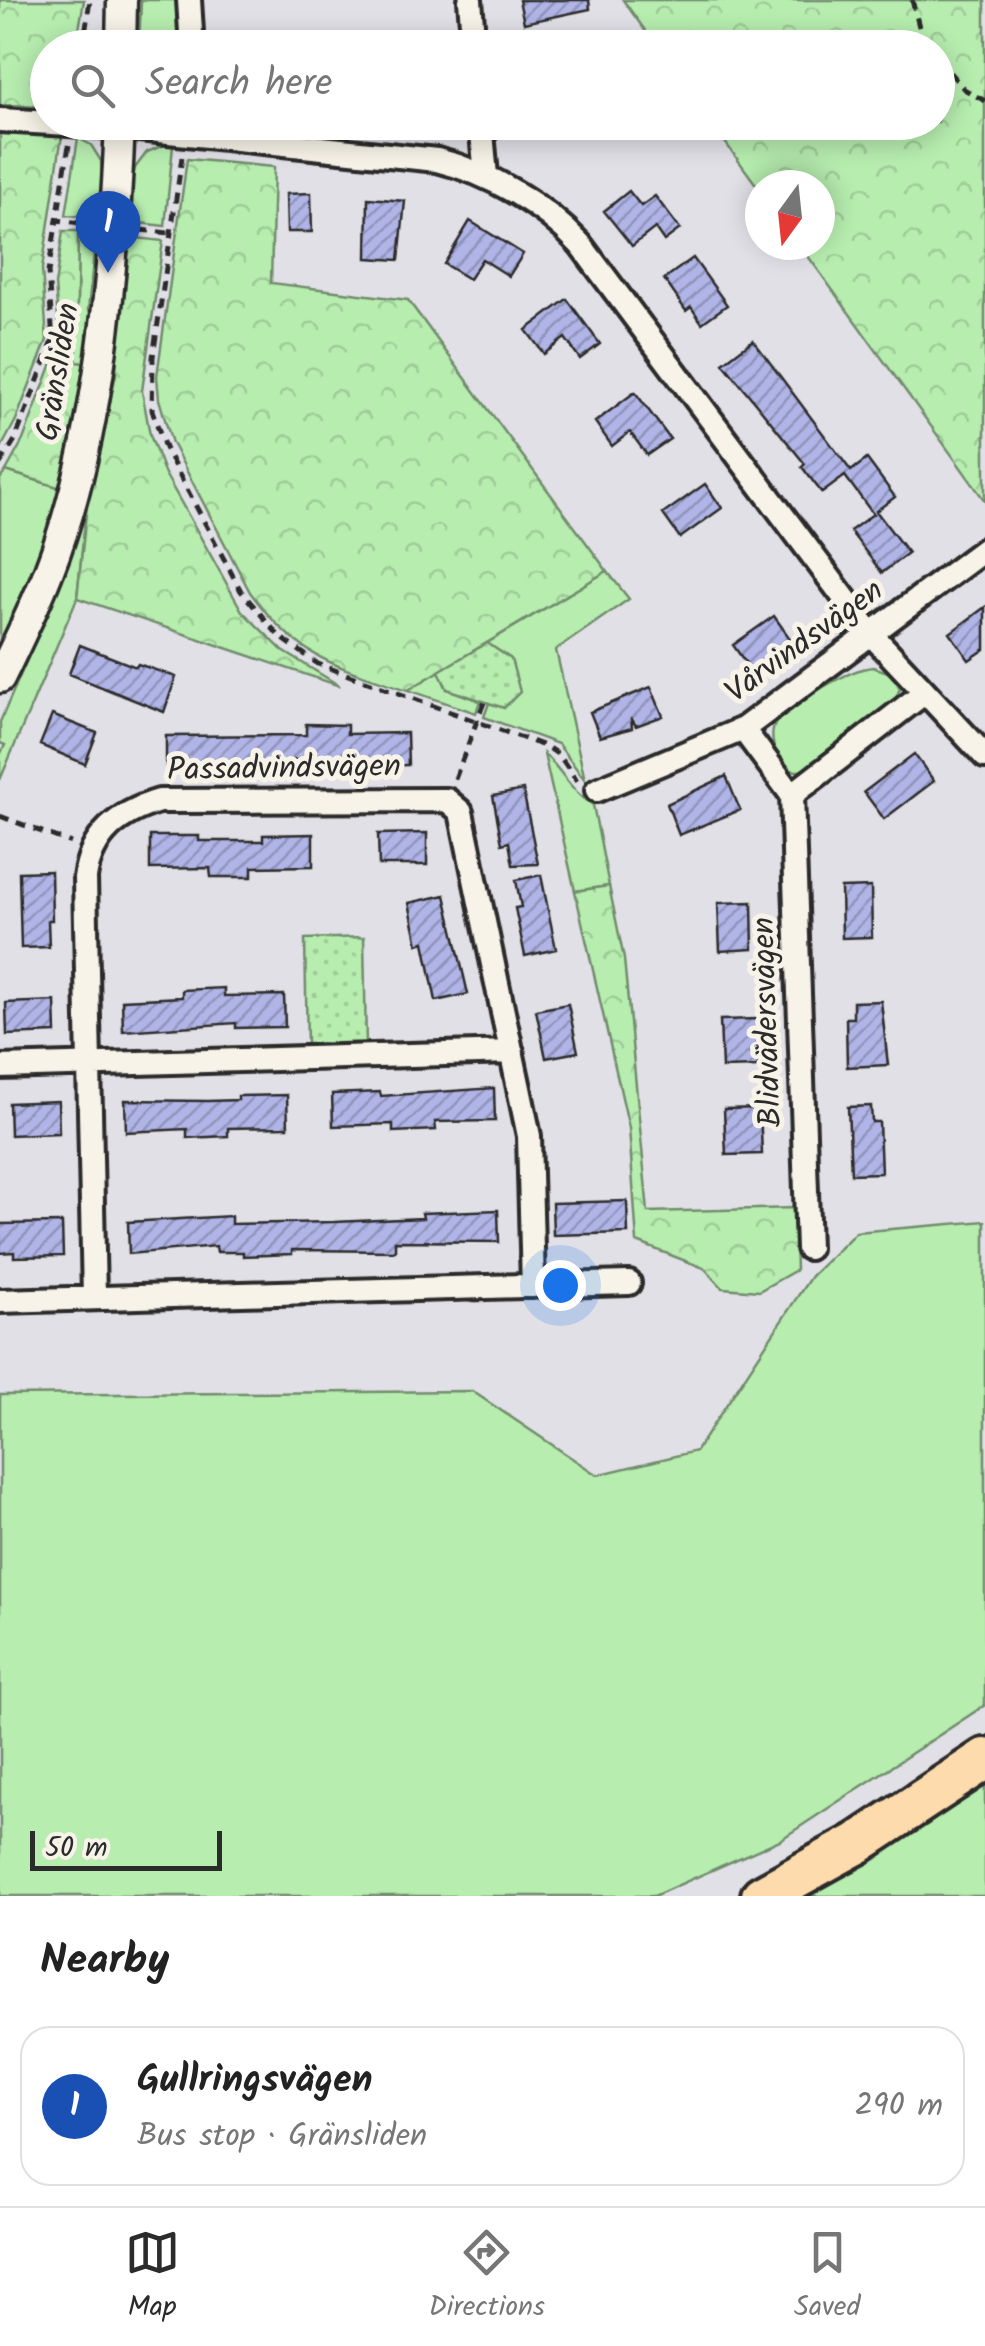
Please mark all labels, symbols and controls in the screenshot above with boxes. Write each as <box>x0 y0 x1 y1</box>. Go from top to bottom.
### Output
search box <box>30 30 955 140</box>
text: Search here <box>145 55 332 115</box>
icon: search <box>65 58 120 113</box>
north arrow <box>745 170 835 260</box>
pin: 1 <box>76 190 140 273</box>
street label: Gränsliden <box>23 299 95 445</box>
street label: Vårvindsvägen <box>715 567 895 717</box>
street label: Passadvindsvägen <box>167 741 401 797</box>
street label: Blidvädersvägen <box>739 916 797 1128</box>
your location <box>535 1260 586 1311</box>
scale bar <box>30 1826 222 1870</box>
text: 50 m <box>45 1826 108 1871</box>
text: Nearby <box>40 1928 169 1995</box>
text: Gullringsvägen <box>137 2051 373 2111</box>
text: 1 <box>70 2081 79 2132</box>
text: 290 m <box>854 2081 943 2132</box>
text: Bus stop · Gränsliden <box>137 2111 427 2162</box>
tab: Map <box>125 2225 180 2330</box>
tab: Directions <box>429 2225 545 2330</box>
tab: Saved <box>794 2225 860 2330</box>

